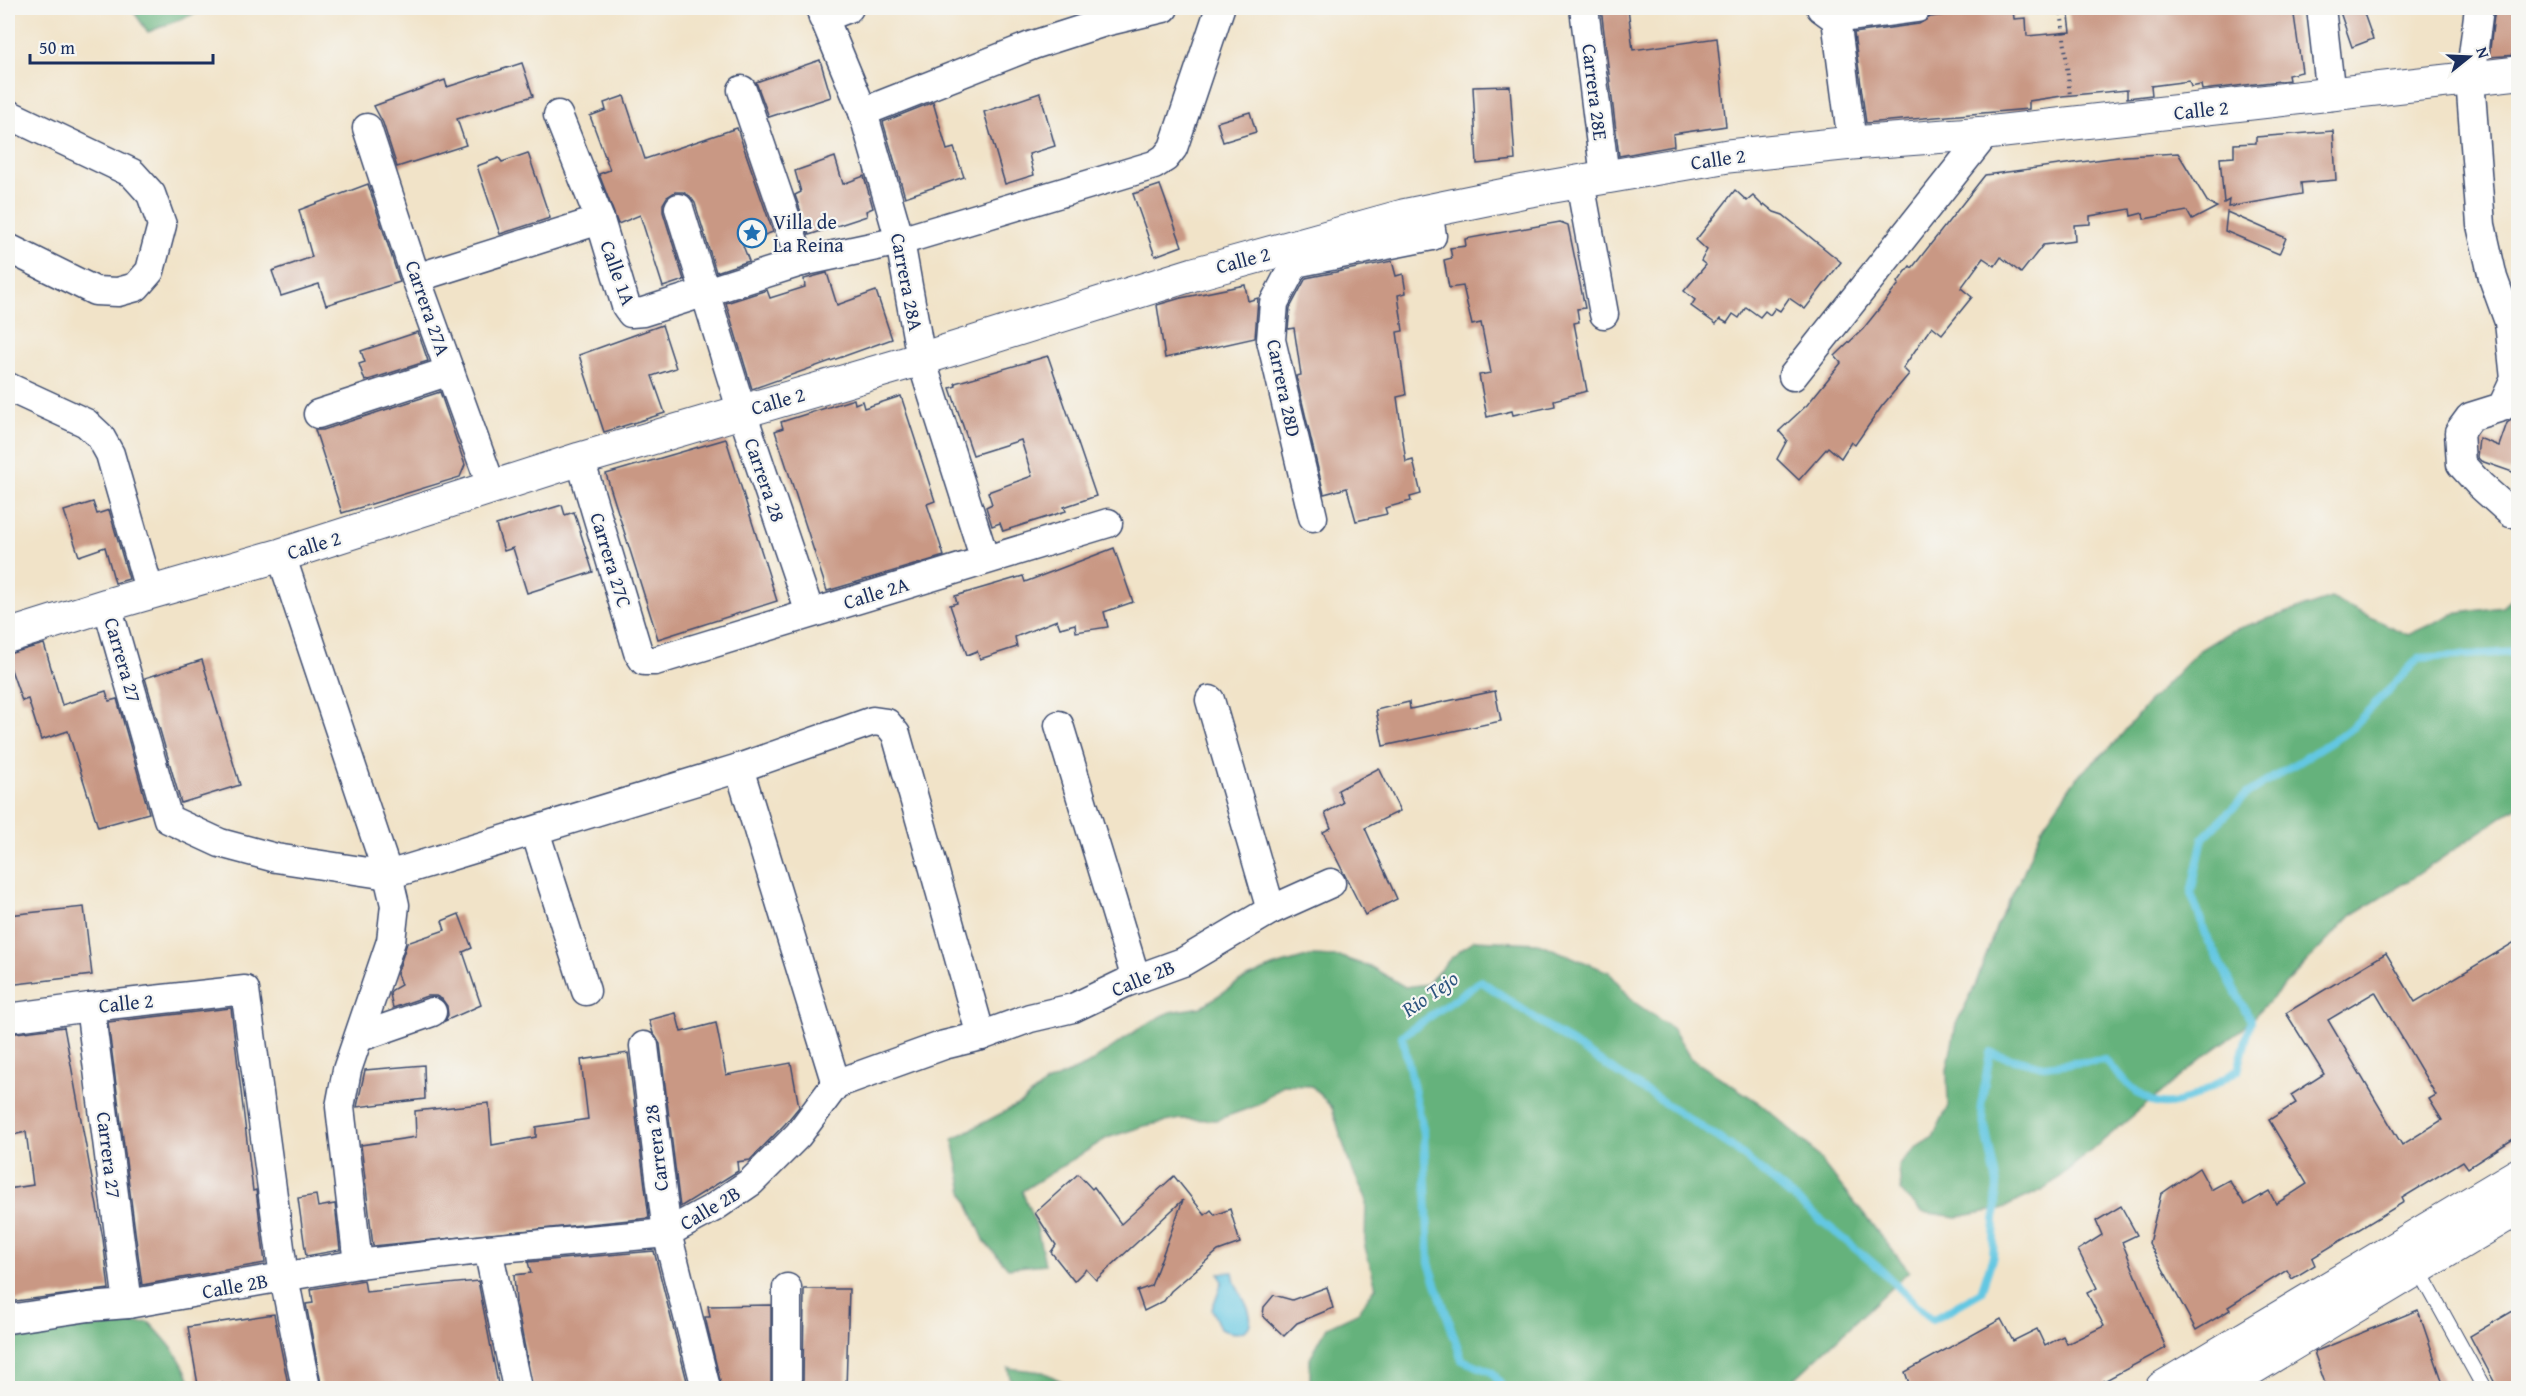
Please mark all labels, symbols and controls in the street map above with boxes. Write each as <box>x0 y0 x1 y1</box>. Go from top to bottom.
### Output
scale bar <box>30 27 213 65</box>
north arrow <box>2439 27 2499 87</box>
text: 50 m <box>39 34 75 61</box>
street label: Carrera 28E <box>1575 42 1616 142</box>
text: N <box>2470 44 2496 61</box>
street label: Calle 2 <box>2172 92 2230 127</box>
street label: Calle 2 <box>1689 140 1747 177</box>
place label: Villa de La Reina <box>773 207 844 259</box>
place icon: Villa de La Reina <box>736 217 768 249</box>
street label: Carrera 28A <box>884 230 931 333</box>
street label: Calle 1A <box>593 236 644 309</box>
street label: Calle 2 <box>1213 238 1273 281</box>
street label: Carrera 27A <box>399 256 458 359</box>
street label: Carrera 28D <box>1260 336 1309 439</box>
street label: Calle 2 <box>747 379 808 422</box>
street label: Carrera 28 <box>738 434 793 526</box>
street label: Carrera 27C <box>583 509 640 611</box>
street label: Calle 2 <box>283 523 344 566</box>
street label: Calle 2A <box>840 569 912 616</box>
street label: Carrera 27 <box>98 614 149 706</box>
street label: Calle 2B <box>1107 952 1179 1003</box>
water label: Rio Tejo <box>1394 963 1464 1025</box>
street label: Calle 2 <box>97 985 155 1020</box>
street label: Carrera 28 <box>636 1103 675 1193</box>
street label: Carrera 27 <box>90 1110 129 1200</box>
street label: Calle 2B <box>674 1178 746 1237</box>
street label: Calle 2B <box>200 1265 270 1306</box>

